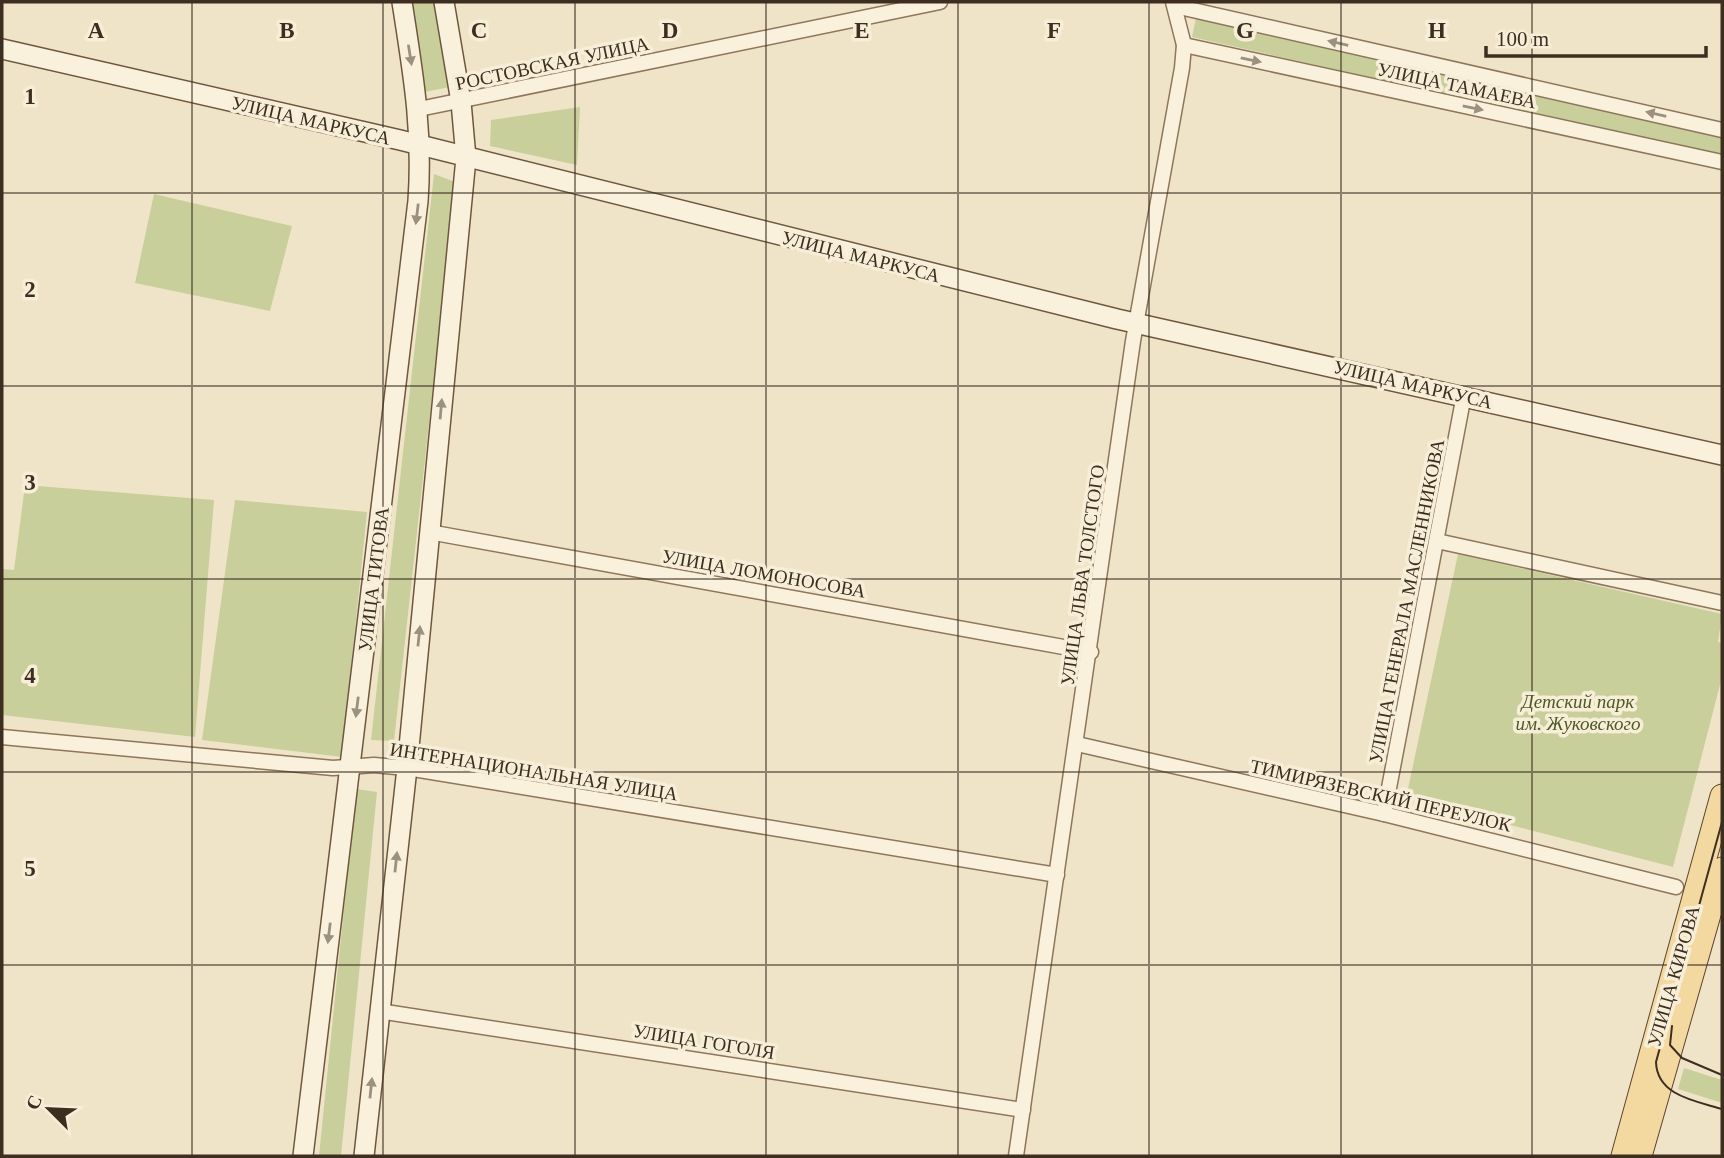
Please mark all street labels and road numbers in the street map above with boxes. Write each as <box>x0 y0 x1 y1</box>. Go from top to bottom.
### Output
street label: РОСТОВСКАЯ УЛИЦА <box>454 33 651 94</box>
street label: УЛИЦА ТАМАЕВА <box>1376 58 1539 113</box>
street label: УЛИЦА МАРКУСА <box>229 92 393 149</box>
street label: УЛИЦА МАРКУСА <box>780 227 943 286</box>
street label: УЛИЦА МАРКУСА <box>1331 356 1495 413</box>
street label: УЛИЦА ГЕНЕРАЛА МАСЛЕННИКОВА <box>1365 437 1448 765</box>
street label: УЛИЦА ЛЬВА ТОЛСТОГО <box>1057 463 1108 687</box>
street label: УЛИЦА ТИТОВА <box>354 505 393 653</box>
street label: УЛИЦА ЛОМОНОСОВА <box>660 545 868 602</box>
street label: ИНТЕРНАЦИОНАЛЬНАЯ УЛИЦА <box>388 738 680 805</box>
street label: ТИМИРЯЗЕВСКИЙ ПЕРЕУЛОК <box>1248 755 1514 836</box>
street label: УЛИЦА КИРОВА <box>1643 903 1704 1049</box>
street label: УЛИЦА ГОГОЛЯ <box>632 1020 777 1063</box>

